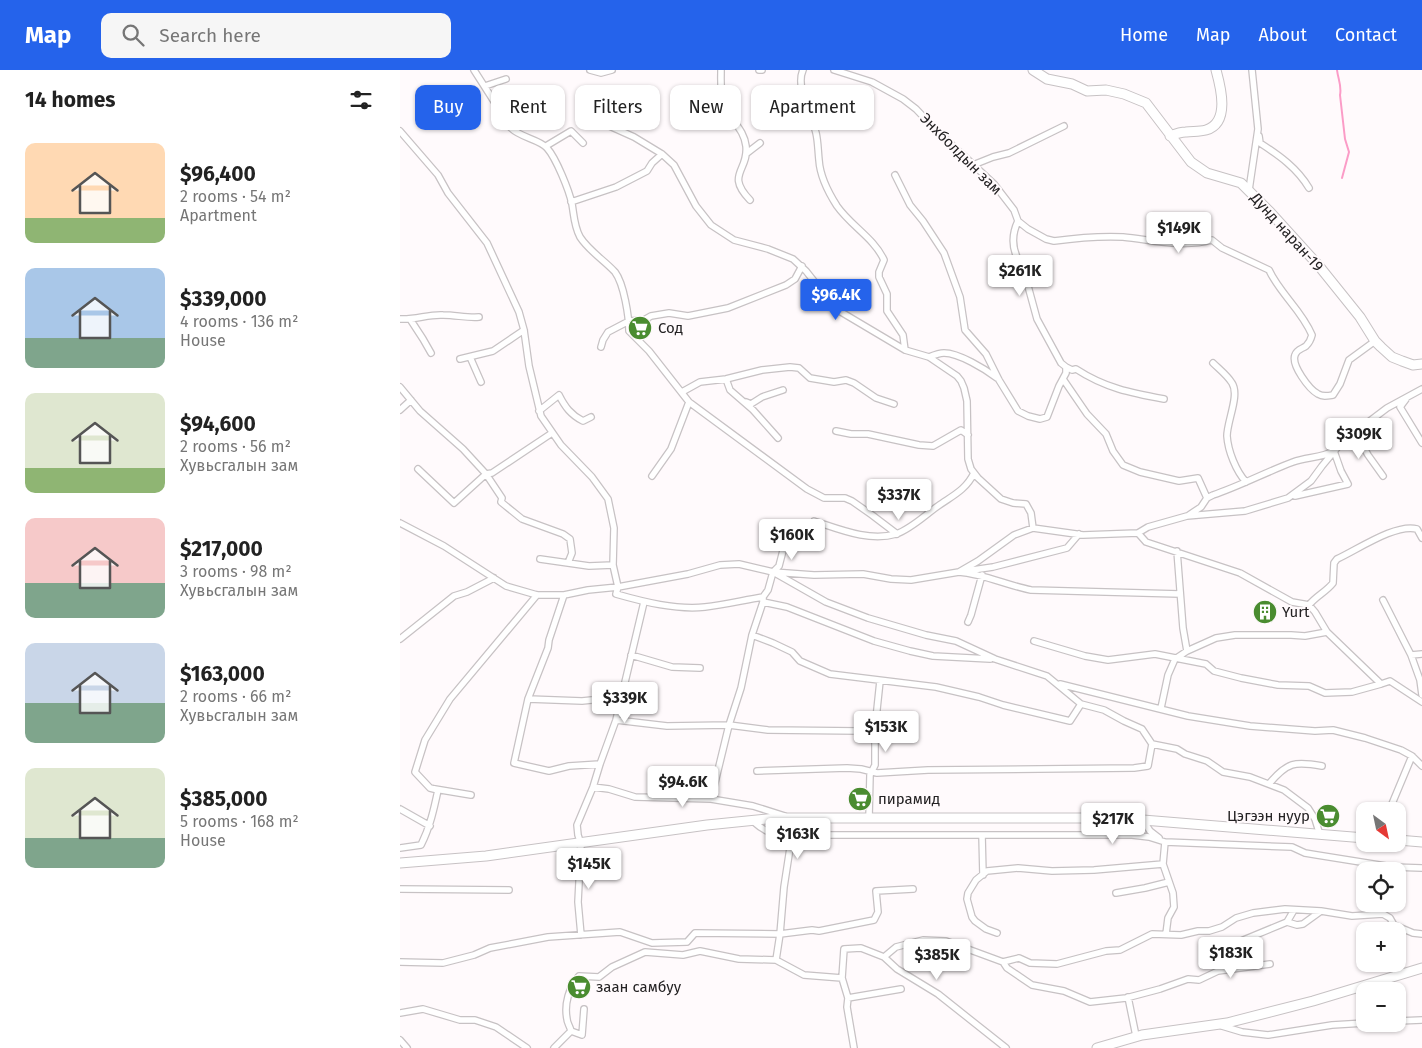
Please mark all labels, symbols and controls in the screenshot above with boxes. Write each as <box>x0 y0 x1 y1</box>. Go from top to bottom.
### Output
search box <box>101 13 451 58</box>
text: Map <box>25 21 71 49</box>
icon: search <box>119 21 147 49</box>
text: Search here <box>159 24 261 47</box>
text: Home <box>1120 24 1168 46</box>
text: Map <box>1196 24 1230 46</box>
text: About <box>1258 24 1307 46</box>
text: Contact <box>1335 24 1397 46</box>
chip: Buy <box>415 85 481 130</box>
chip: Rent <box>491 85 565 130</box>
chip: Filters <box>575 85 660 130</box>
chip: New <box>670 85 741 130</box>
chip: Apartment <box>751 85 874 130</box>
icon: filters <box>347 86 375 114</box>
text: 14 homes <box>25 87 115 113</box>
street label: Энхболдын зам <box>916 109 1006 199</box>
text: $96,400 <box>180 161 256 187</box>
icon: home <box>65 163 125 223</box>
text: 2 rooms · 54 m² <box>180 187 291 206</box>
street label: Дунд наран-19 <box>1246 188 1327 275</box>
text: Apartment <box>180 206 257 225</box>
pin: $149K <box>1144 212 1214 254</box>
text: $149K <box>1157 218 1201 237</box>
pin: $261K <box>985 254 1055 297</box>
text: $261K <box>999 261 1041 280</box>
pin: $96.4K <box>795 278 877 321</box>
text: $96.4K <box>811 285 861 304</box>
text: $339,000 <box>180 286 267 312</box>
icon: home <box>65 288 125 348</box>
text: 4 rooms · 136 m² <box>180 312 298 331</box>
supermarket icon: Сод <box>627 315 653 341</box>
place label: Сод <box>658 319 683 337</box>
text: House <box>180 331 226 350</box>
text: $94,600 <box>180 411 256 437</box>
icon: home <box>65 413 125 473</box>
pin: $309K <box>1324 418 1394 460</box>
text: $309K <box>1336 424 1382 443</box>
text: 2 rooms · 56 m² <box>180 437 291 456</box>
text: Хувьсгалын зам <box>180 456 298 475</box>
pin: $337K <box>864 478 934 521</box>
text: $337K <box>878 485 920 504</box>
pin: $160K <box>757 518 827 561</box>
text: $160K <box>770 525 814 544</box>
text: $217,000 <box>180 536 263 562</box>
icon: home <box>65 538 125 598</box>
text: 3 rooms · 98 m² <box>180 562 292 581</box>
text: Хувьсгалын зам <box>180 581 298 600</box>
building icon: Yurt <box>1252 599 1278 625</box>
place label: Yurt <box>1282 603 1310 621</box>
text: $163,000 <box>180 661 265 687</box>
icon: home <box>65 663 125 723</box>
pin: $339K <box>590 682 660 724</box>
text: 2 rooms · 66 m² <box>180 687 291 706</box>
text: $339K <box>603 688 647 707</box>
text: Хувьсгалын зам <box>180 706 298 725</box>
pin: $153K <box>851 710 921 753</box>
text: $153K <box>865 717 907 736</box>
pin: $94.6K <box>642 766 724 808</box>
text: $94.6K <box>658 772 708 791</box>
text: $385,000 <box>180 786 268 812</box>
supermarket icon: пирамид <box>847 786 873 812</box>
icon: home <box>65 788 125 848</box>
place label: пирамид <box>878 790 940 808</box>
pin: $217K <box>1078 802 1148 845</box>
north arrow <box>1356 802 1406 852</box>
map controls <box>1356 802 1406 1032</box>
supermarket icon: Цэгээн нуур <box>1315 803 1341 829</box>
place label: Цэгээн нуур <box>1227 807 1310 825</box>
text: $217K <box>1092 809 1134 828</box>
text: 5 rooms · 168 m² <box>180 812 299 831</box>
pin: $163K <box>763 818 833 860</box>
text: $163K <box>777 824 819 843</box>
text: House <box>180 831 226 850</box>
pin: $145K <box>554 848 624 890</box>
text: $145K <box>567 854 611 873</box>
button: locate <box>1356 862 1406 912</box>
button: + <box>1356 922 1406 972</box>
pin: $183K <box>1196 936 1266 979</box>
pin: $385K <box>902 938 972 981</box>
text: $183K <box>1209 943 1253 962</box>
text: $385K <box>914 945 960 964</box>
supermarket icon: заан самбуу <box>566 974 592 1000</box>
place label: заан самбуу <box>596 978 682 996</box>
button: − <box>1356 982 1406 1032</box>

